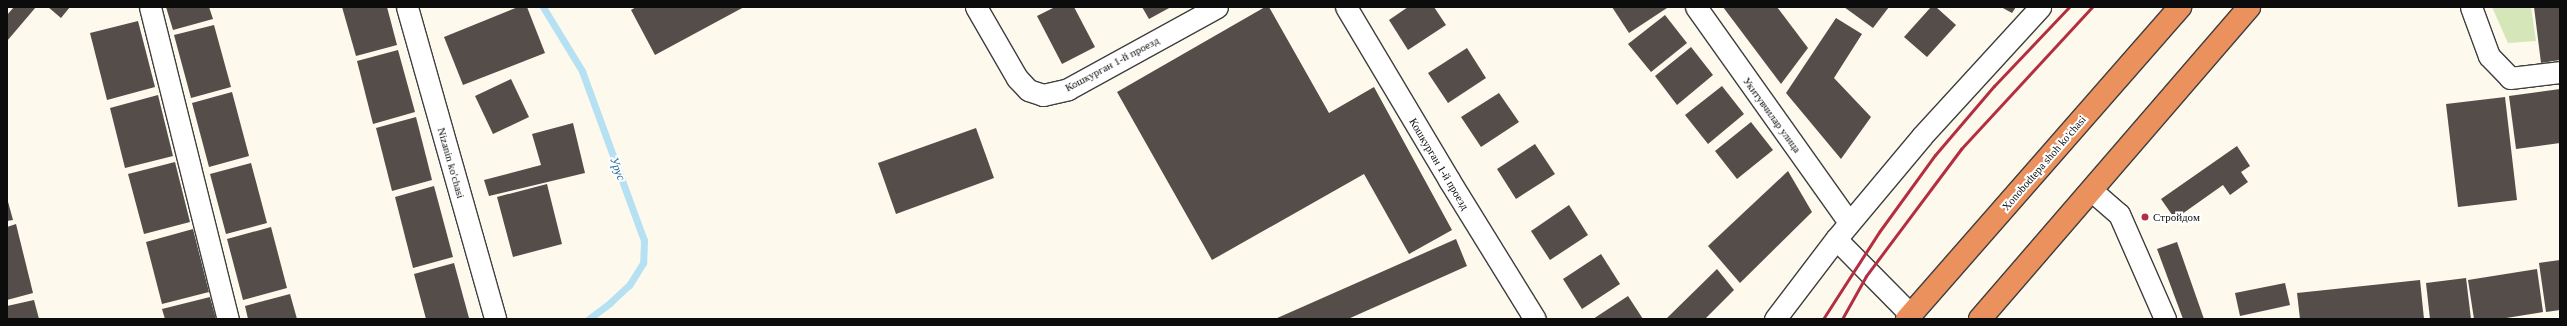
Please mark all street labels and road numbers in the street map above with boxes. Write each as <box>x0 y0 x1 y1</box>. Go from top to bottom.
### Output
street label: Кошкурган 1-й проезд <box>1063 34 1161 94</box>
street label: Укитувчилар улица <box>1740 75 1804 155</box>
street label: Xonobodtepa shoh ko'chasi <box>1999 113 2089 213</box>
street label: Кошкурган 1-й проезд <box>1406 116 1472 212</box>
street label: Nizanin ko'chasi <box>435 126 467 200</box>

